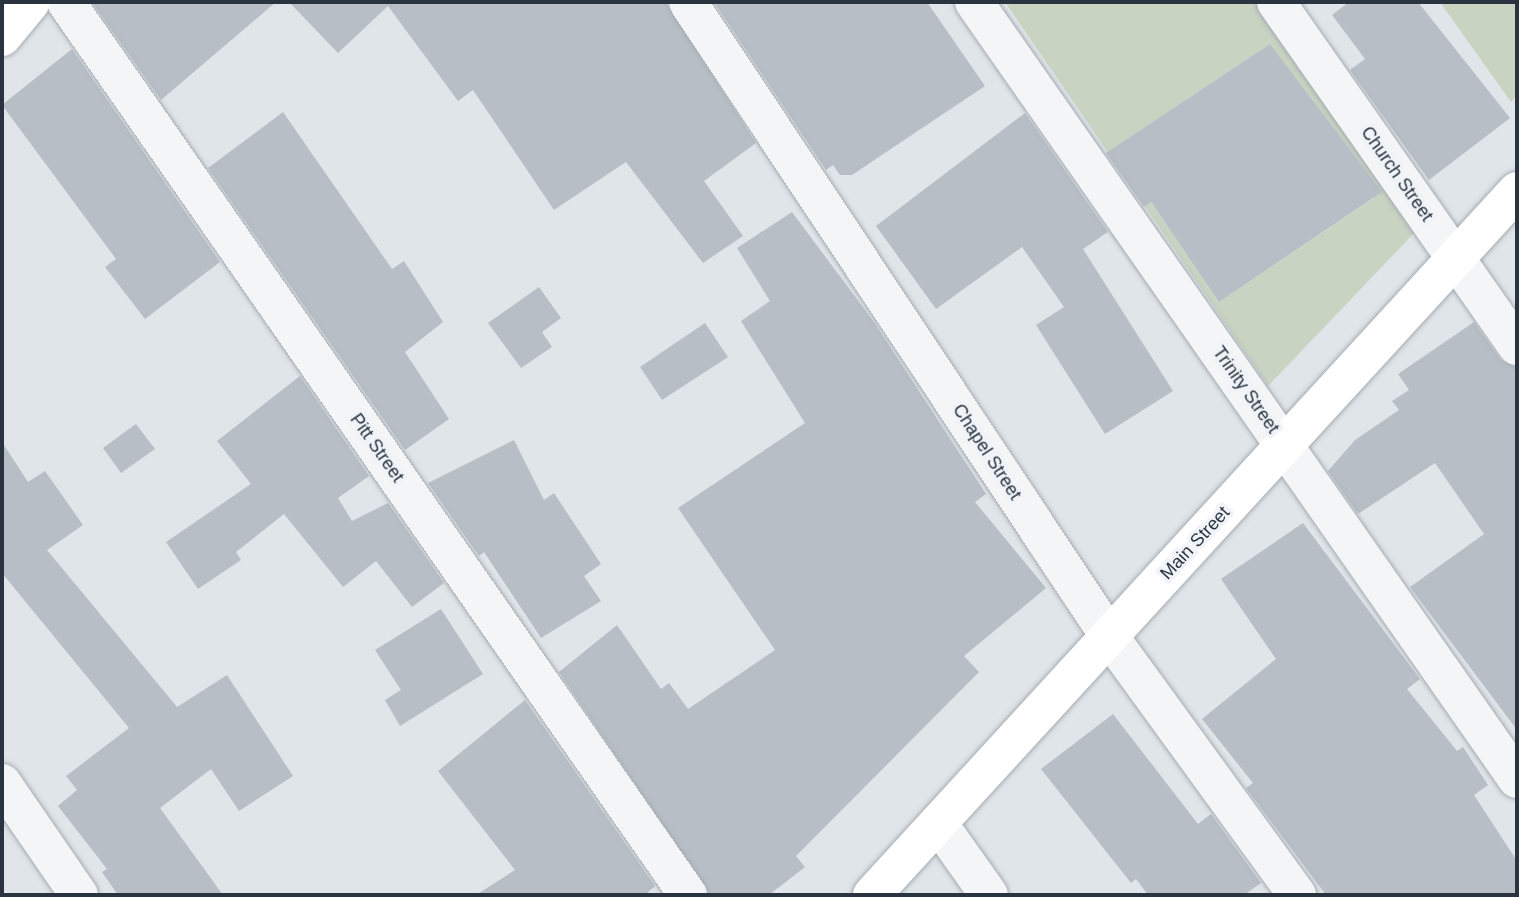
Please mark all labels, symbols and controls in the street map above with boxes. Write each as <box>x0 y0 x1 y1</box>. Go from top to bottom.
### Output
street label: Church Street <box>1356 122 1438 226</box>
street label: Trinity Street <box>1208 342 1284 438</box>
street label: Chapel Street <box>948 400 1026 504</box>
street label: Pitt Street <box>345 409 409 487</box>
street label: Main Street <box>1156 502 1234 584</box>

